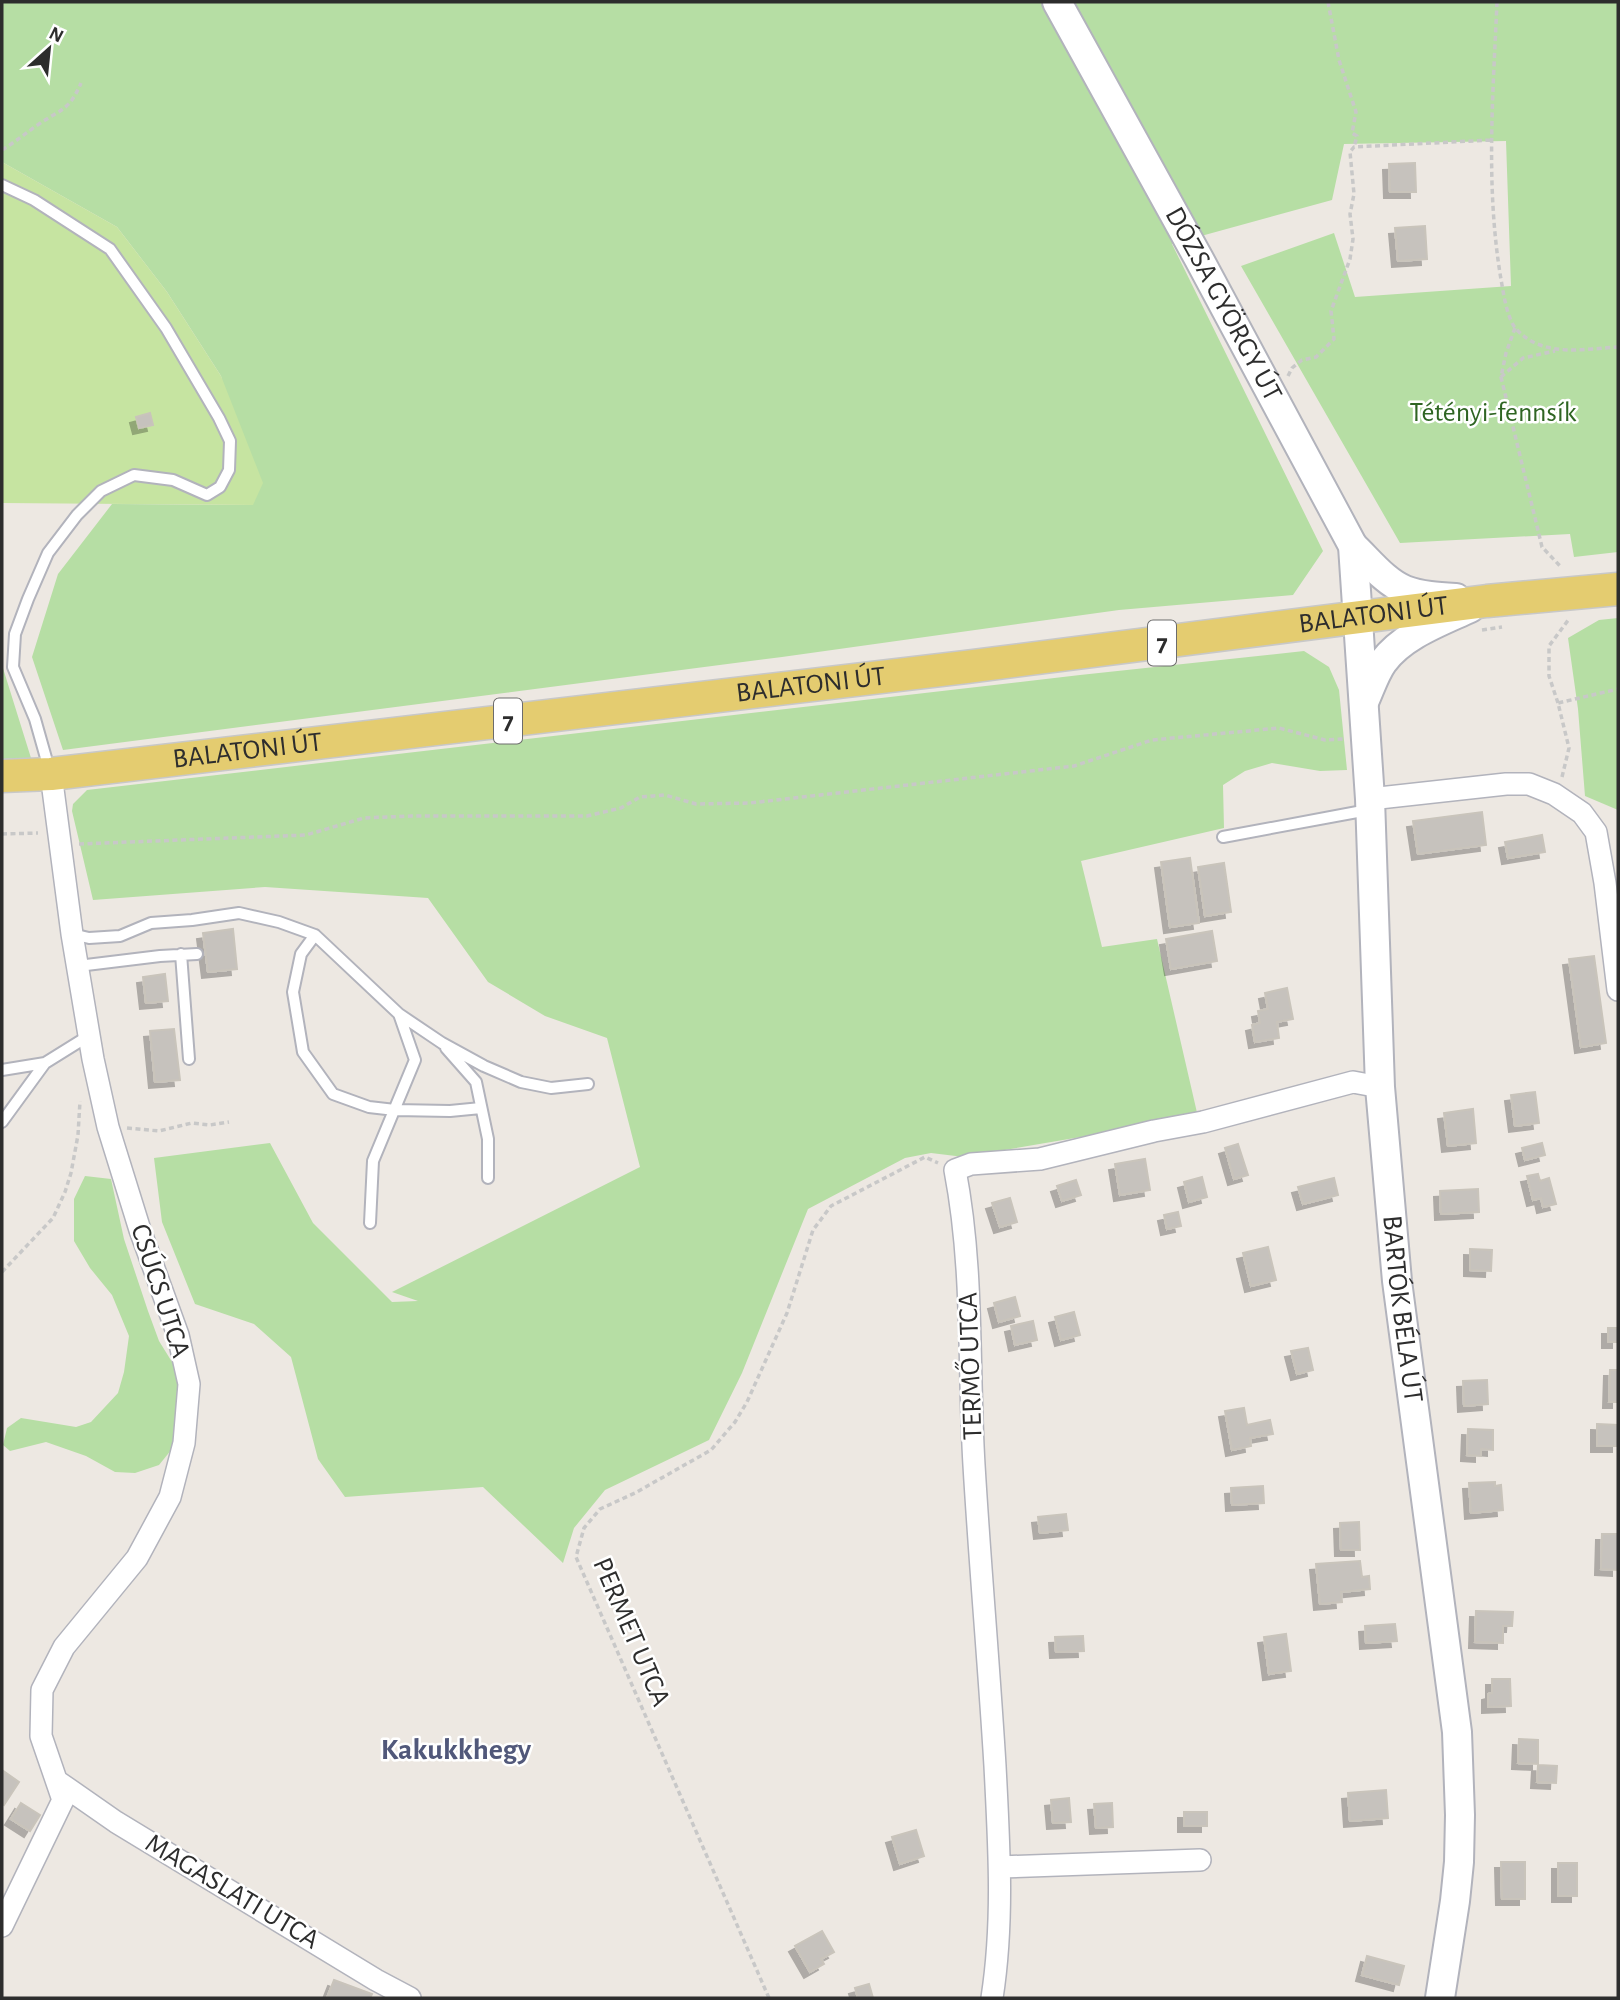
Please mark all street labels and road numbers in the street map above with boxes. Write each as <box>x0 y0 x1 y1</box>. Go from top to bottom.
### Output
street label: DÓZSA GYÖRGY ÚT <box>1159 203 1287 406</box>
street label: BALATONI ÚT <box>1297 591 1450 639</box>
road number: 7 <box>1148 621 1176 666</box>
street label: BALATONI ÚT <box>734 661 887 708</box>
road number: 7 <box>494 698 522 744</box>
street label: BALATONI ÚT <box>171 727 324 774</box>
street label: BARTÓK BÉLA ÚT <box>1377 1214 1428 1404</box>
street label: CSÚCS UTCA <box>125 1220 198 1361</box>
street label: TERMŐ UTCA <box>951 1291 988 1441</box>
street label: PERMET UTCA <box>587 1554 675 1710</box>
street label: MAGASLATI UTCA <box>140 1829 324 1955</box>

